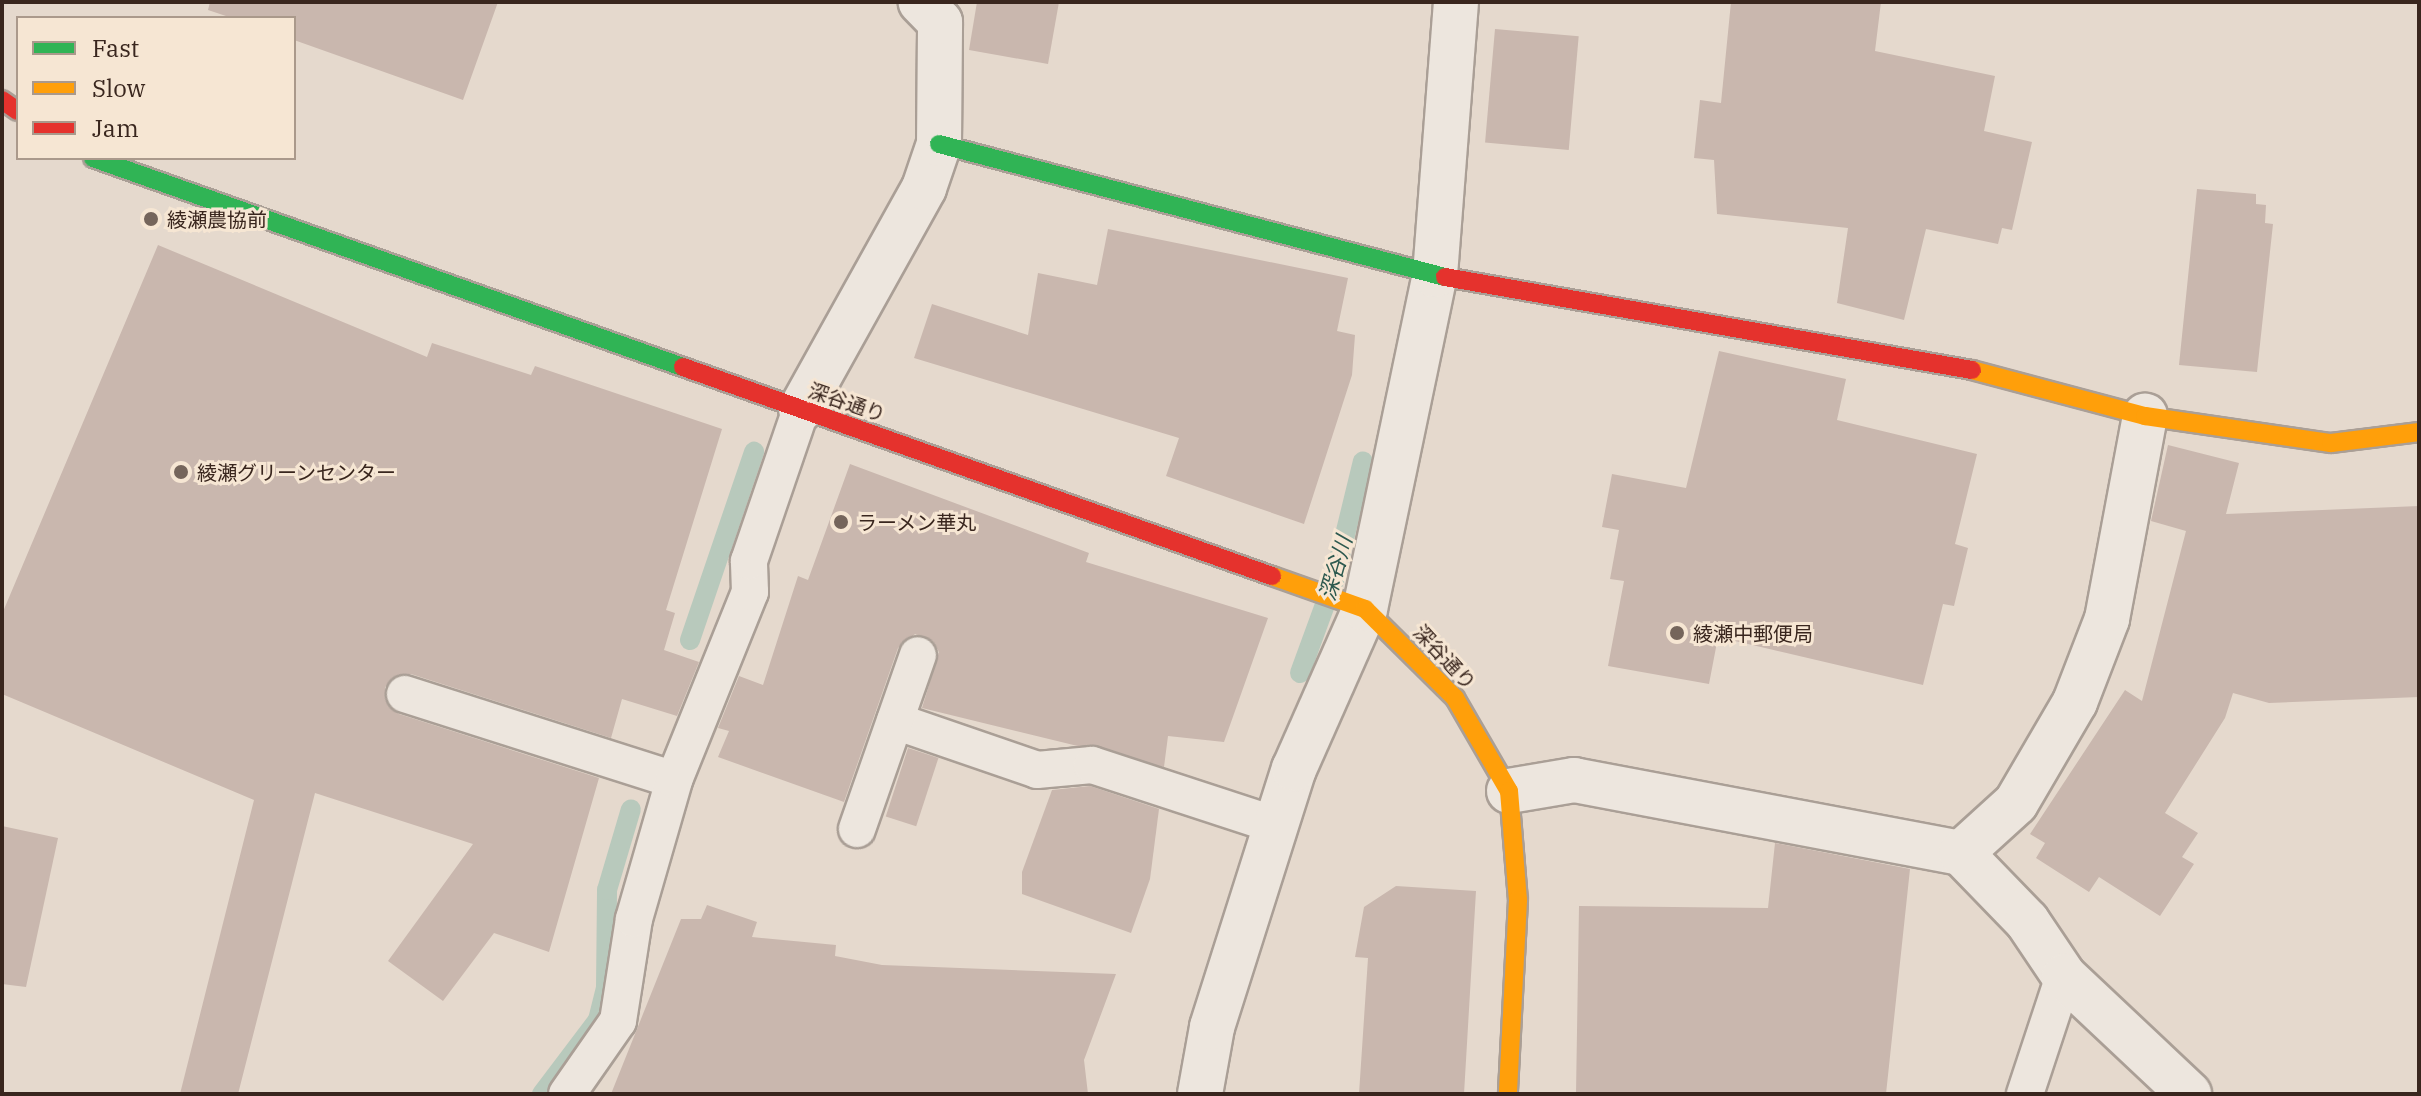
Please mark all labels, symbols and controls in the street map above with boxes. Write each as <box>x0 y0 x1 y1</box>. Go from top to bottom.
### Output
legend <box>16 16 296 160</box>
text: Fast <box>92 32 139 64</box>
text: Slow <box>92 72 145 104</box>
text: Jam <box>92 112 139 144</box>
place label: 綾瀬農協前 <box>167 207 267 231</box>
marker: 綾瀬農協前 <box>142 210 160 228</box>
street label: 深谷通り <box>805 378 889 426</box>
place label: 綾瀬グリーンセンター <box>197 460 397 484</box>
marker: 綾瀬グリーンセンター <box>172 463 190 481</box>
place label: ラーメン華丸 <box>857 510 977 534</box>
marker: ラーメン華丸 <box>832 513 850 531</box>
water label: 深谷川 <box>1313 533 1357 603</box>
street label: 深谷通り <box>1409 620 1481 694</box>
place label: 綾瀬中郵便局 <box>1693 621 1813 645</box>
marker: 綾瀬中郵便局 <box>1668 624 1686 642</box>

